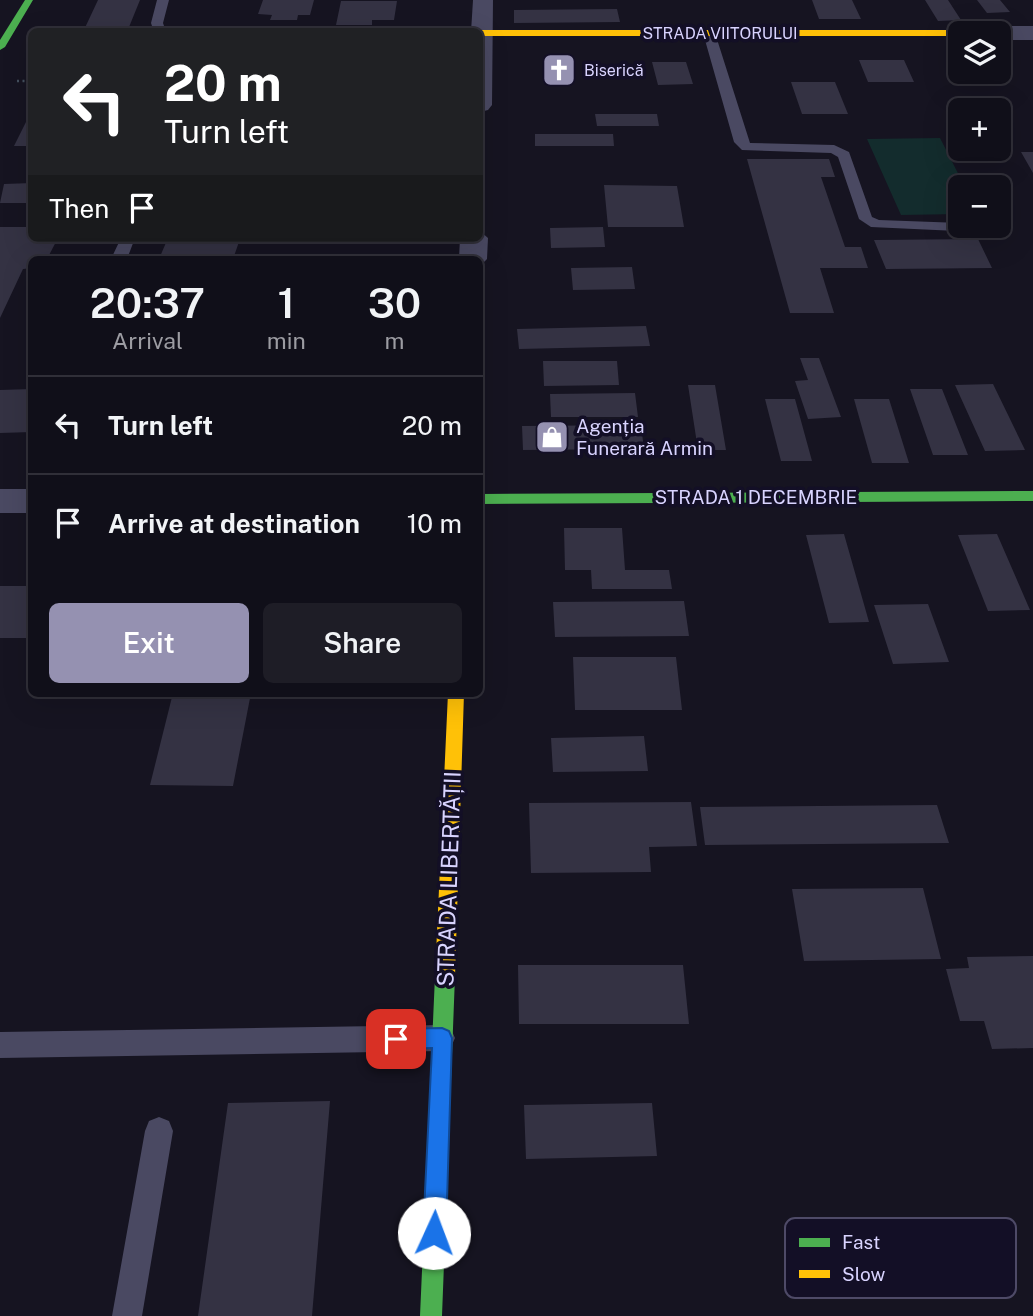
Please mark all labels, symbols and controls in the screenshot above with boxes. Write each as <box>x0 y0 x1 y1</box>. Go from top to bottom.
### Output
map controls <box>948 21 1011 238</box>
button: layers <box>948 21 1011 84</box>
street label: STRADA VIITORULUI <box>642 24 798 43</box>
church icon: Biserică <box>540 51 578 89</box>
text: 20 m <box>164 54 282 112</box>
icon: left <box>49 56 140 147</box>
place label: Biserică <box>584 61 644 80</box>
button: + <box>948 98 1011 161</box>
text: Turn left <box>164 113 289 150</box>
button: − <box>948 175 1011 238</box>
icon: arrive <box>123 189 161 227</box>
text: Then <box>49 193 109 224</box>
text: 20:37 <box>90 278 205 327</box>
text: 1 <box>278 278 295 327</box>
text: 30 <box>368 278 421 327</box>
text: Arrival <box>112 327 183 354</box>
text: min <box>267 327 306 354</box>
text: m <box>384 327 404 354</box>
icon: left <box>49 406 87 444</box>
text: Turn left <box>108 410 213 441</box>
text: 20 m <box>402 410 462 441</box>
place label: Agenția Funerară Armin <box>576 415 713 459</box>
shop icon: Agenția Funerară Armin <box>533 418 571 456</box>
street label: STRADA 1 DECEMBRIE <box>655 486 857 508</box>
icon: arrive <box>49 504 87 542</box>
text: Arrive at destination <box>108 508 360 539</box>
text: 10 m <box>407 508 462 539</box>
button: Exit <box>49 603 249 683</box>
button: Share <box>263 603 462 683</box>
street label: STRADA LIBERTĂȚII <box>431 771 466 987</box>
pin <box>366 1009 426 1069</box>
icon: arrive <box>377 1020 415 1058</box>
position arrow <box>397 1196 471 1270</box>
legend <box>785 1218 1016 1298</box>
text: Fast <box>842 1231 880 1253</box>
text: Slow <box>842 1263 886 1285</box>

